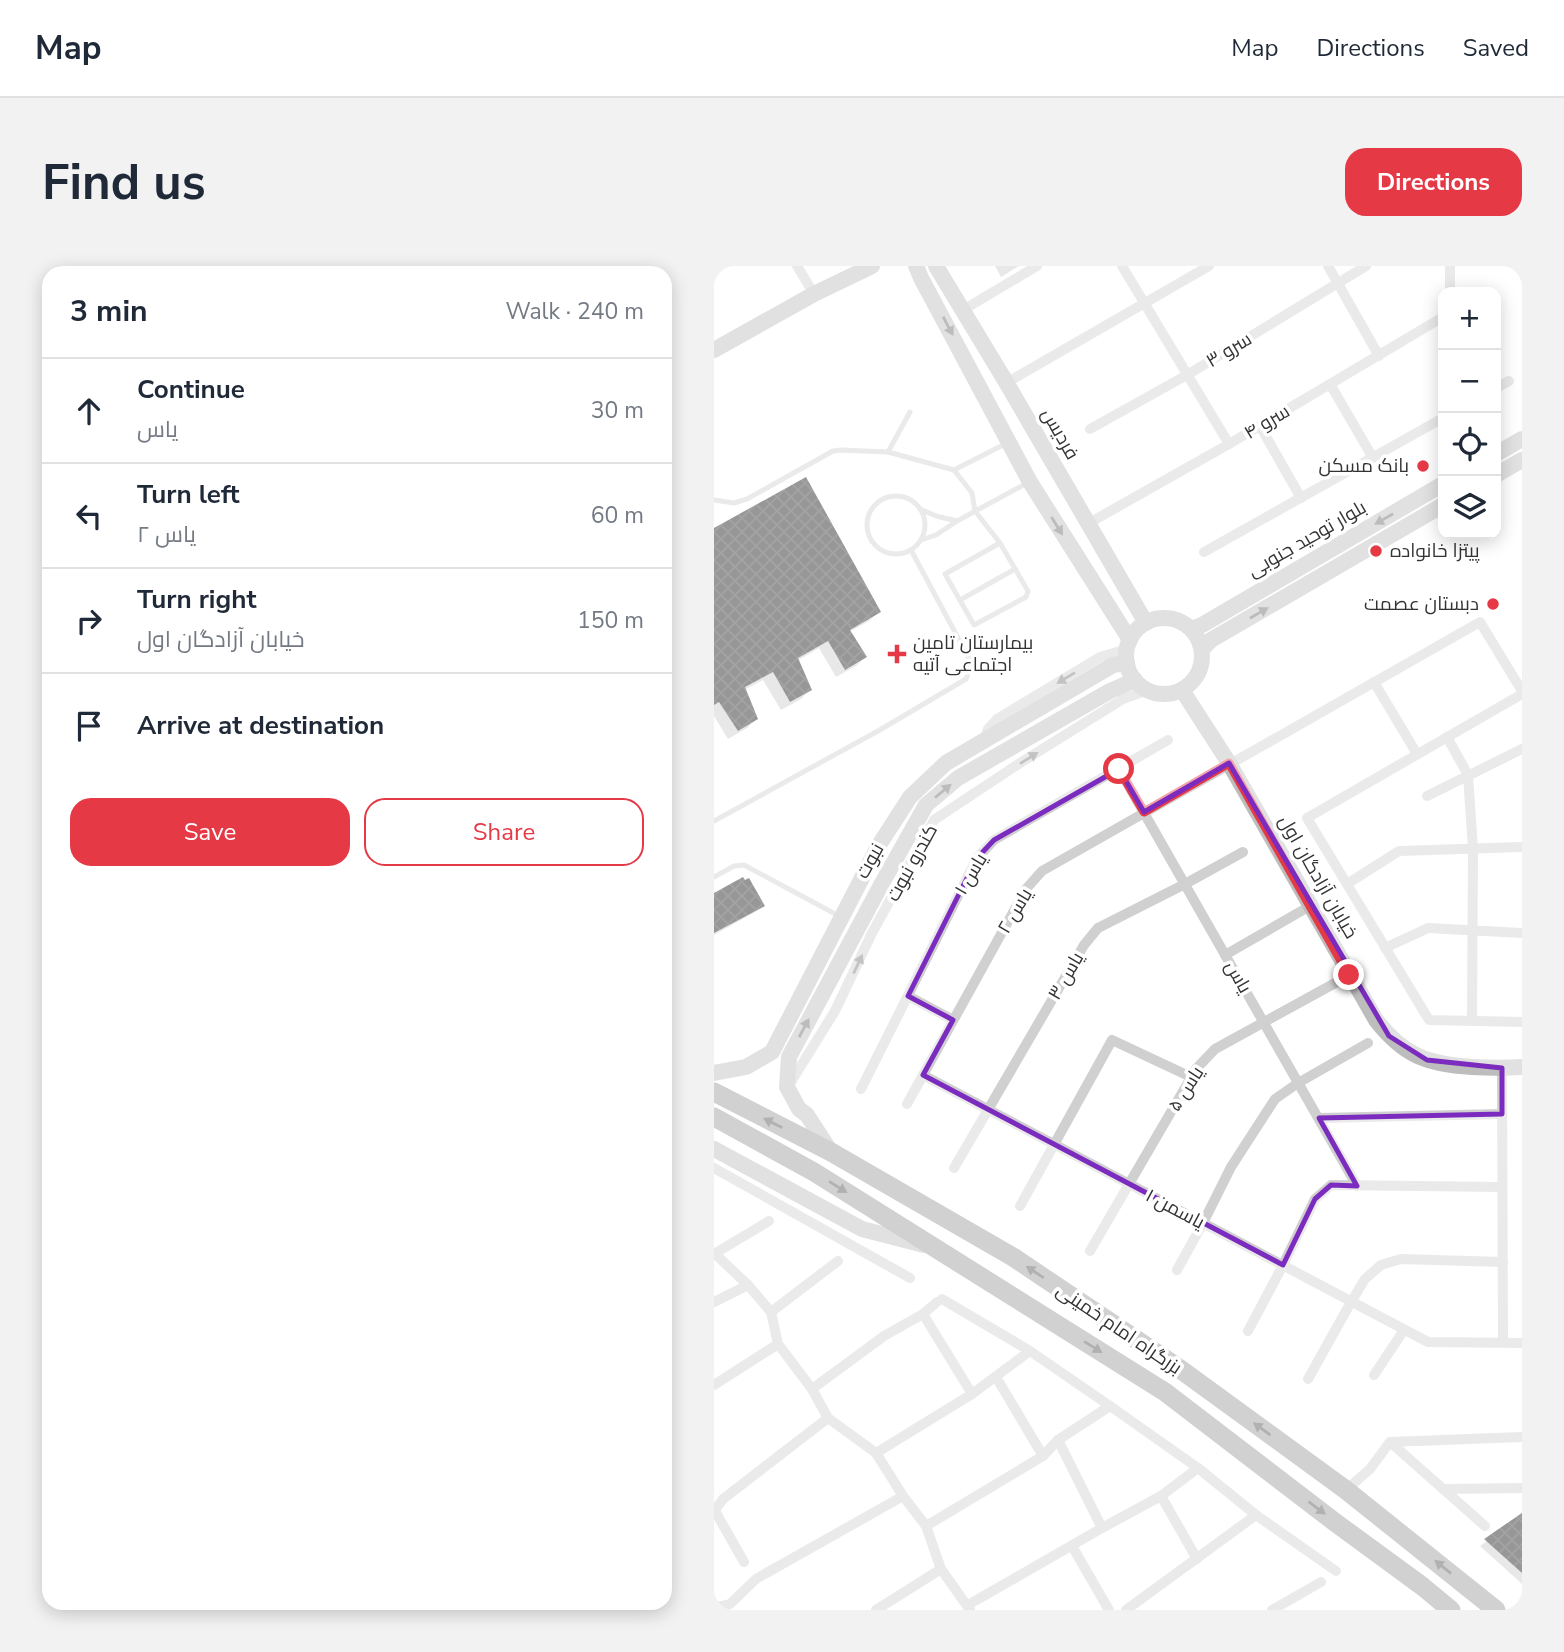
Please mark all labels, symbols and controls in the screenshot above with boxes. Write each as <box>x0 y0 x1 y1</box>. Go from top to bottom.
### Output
text: Map <box>35 26 102 71</box>
text: Map <box>1231 32 1278 64</box>
text: Directions <box>1316 32 1425 64</box>
text: Saved <box>1463 32 1529 64</box>
button: Directions <box>1345 148 1522 216</box>
text: Find us <box>42 149 206 216</box>
map controls <box>1438 287 1501 539</box>
button: + <box>1438 287 1501 350</box>
text: 3 min <box>70 291 148 332</box>
text: Walk · 240 m <box>505 296 644 327</box>
one-way arrow <box>942 317 954 336</box>
street label: سرو ۳ <box>1201 326 1257 374</box>
button: − <box>1438 350 1501 413</box>
text: Continue <box>137 372 245 407</box>
icon: ahead <box>70 392 108 430</box>
text: 30 m <box>591 395 644 426</box>
street label: سرو ۴ <box>1239 398 1295 446</box>
street label: فردیس <box>1035 404 1085 464</box>
button: locate <box>1438 413 1501 476</box>
text: یاس <box>137 414 178 445</box>
place label: بانک مسکن <box>1319 453 1409 479</box>
marker: بانک مسکن <box>1415 458 1431 474</box>
button: layers <box>1438 476 1501 539</box>
text: Turn left <box>137 477 240 512</box>
street label: بلوار توحید جنوبی <box>1243 494 1371 584</box>
icon: left <box>70 497 108 535</box>
text: 60 m <box>591 500 644 531</box>
one-way arrow <box>1375 513 1394 525</box>
one-way arrow <box>1051 516 1064 535</box>
text: یاس ۲ <box>137 519 196 550</box>
place label: پیتزا خانواده <box>1390 538 1480 564</box>
marker: پیتزا خانواده <box>1368 543 1384 559</box>
text: Turn right <box>137 582 256 617</box>
place label: دبستان عصمت <box>1364 591 1479 617</box>
marker: دبستان عصمت <box>1485 596 1501 612</box>
icon: right <box>70 602 108 640</box>
text: 150 m <box>577 605 644 636</box>
one-way arrow <box>1249 607 1269 619</box>
text: خیابان آزادگان اول <box>137 624 305 655</box>
place label: بیمارستان تامین اجتماعی آتیه <box>913 630 1033 678</box>
marker: بیمارستان تامین اجتماعی آتیه <box>887 644 907 664</box>
one-way arrow <box>1056 671 1076 683</box>
icon: arrive <box>70 707 108 745</box>
text: Arrive at destination <box>137 708 384 743</box>
one-way arrow <box>1019 752 1038 765</box>
route start <box>1103 753 1134 784</box>
one-way arrow <box>934 783 952 798</box>
button: Save <box>70 798 350 866</box>
button: Share <box>364 798 644 866</box>
street label: خیابان آزادگان اول <box>1272 811 1364 943</box>
street label: کندرو نبوت <box>880 820 944 906</box>
street label: نبوت <box>850 839 890 883</box>
street label: یاس ۱ <box>948 848 994 900</box>
street label: یاس ۲ <box>991 883 1039 939</box>
street label: یاس ۳ <box>1042 947 1090 1005</box>
one-way arrow <box>852 954 863 974</box>
street label: یاس <box>1218 956 1258 998</box>
route end <box>1333 959 1364 990</box>
one-way arrow <box>798 1018 810 1038</box>
street label: یاس ۵ <box>1162 1061 1210 1117</box>
one-way arrow <box>763 1117 783 1129</box>
one-way arrow <box>828 1180 847 1193</box>
street label: یاسمن ۱ <box>1141 1183 1209 1235</box>
one-way arrow <box>1025 1266 1044 1279</box>
street label: بزرگراه امام خمینی <box>1051 1277 1187 1381</box>
one-way arrow <box>1083 1340 1102 1353</box>
one-way arrow <box>1253 1422 1271 1436</box>
one-way arrow <box>1307 1501 1325 1516</box>
one-way arrow <box>1434 1560 1452 1575</box>

